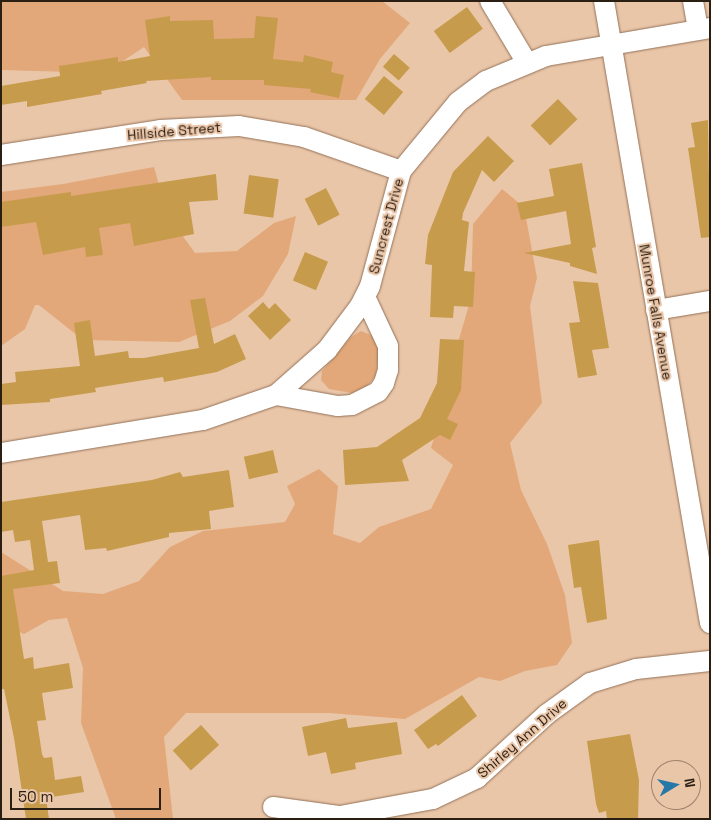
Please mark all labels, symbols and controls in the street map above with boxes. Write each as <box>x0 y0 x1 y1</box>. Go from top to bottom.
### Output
street label: Hillside Street <box>126 119 222 143</box>
street label: Suncrest Drive <box>365 176 407 276</box>
street label: Munroe Falls Avenue <box>636 243 676 381</box>
street label: Shirley Ann Drive <box>474 695 570 781</box>
north arrow <box>651 760 701 810</box>
text: N <box>680 777 699 789</box>
scale bar <box>12 778 164 810</box>
text: 50 m <box>18 787 53 806</box>

